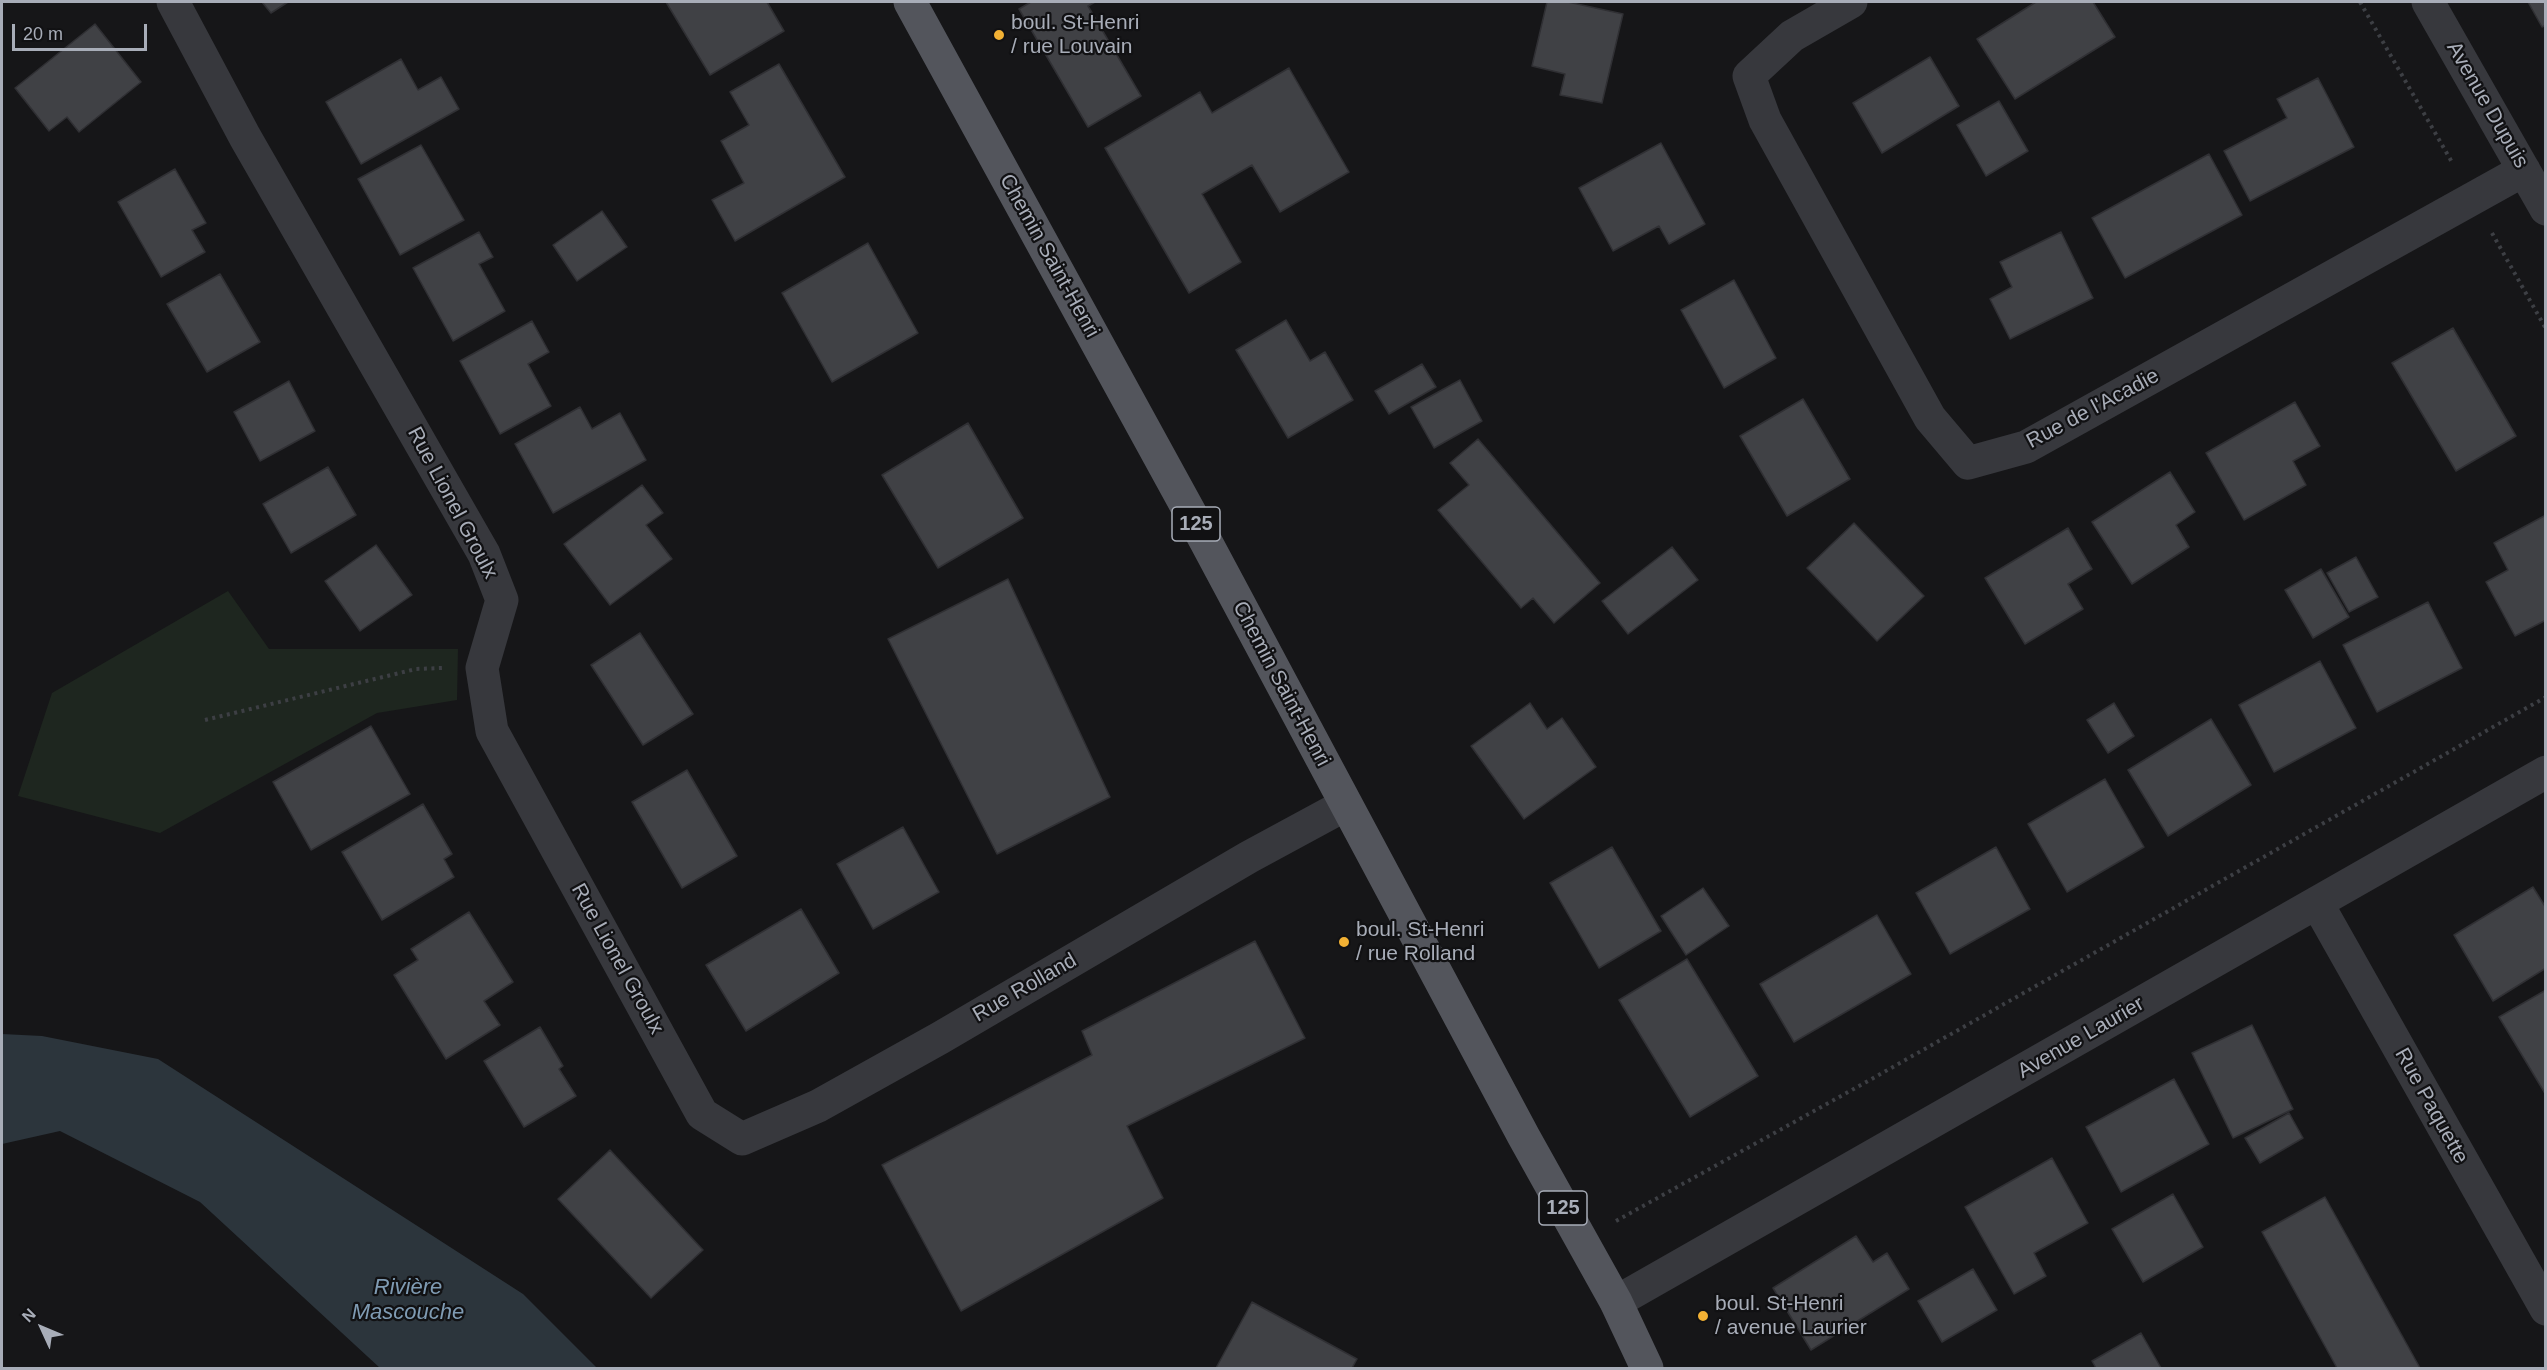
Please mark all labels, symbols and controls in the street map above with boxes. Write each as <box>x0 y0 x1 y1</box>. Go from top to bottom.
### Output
place label: boul. St-Henri / rue Louvain <box>1011 10 1139 60</box>
scale bar <box>15 12 150 50</box>
text: 20 m <box>23 24 63 44</box>
marker: boul. St-Henri / rue Louvain <box>992 28 1006 42</box>
street label: Avenue Dupuis <box>2441 37 2533 173</box>
street label: Chemin Saint-Henri <box>994 170 1104 342</box>
street label: Rue de l'Acadie <box>2022 364 2164 454</box>
street label: Rue Lionel Groulx <box>401 423 503 583</box>
road number: 125 <box>1172 507 1220 541</box>
street label: Chemin Saint-Henri <box>1227 597 1335 771</box>
street label: Rue Lionel Groulx <box>565 879 669 1039</box>
place label: boul. St-Henri / rue Rolland <box>1356 917 1484 967</box>
marker: boul. St-Henri / rue Rolland <box>1337 935 1351 949</box>
street label: Rue Rolland <box>969 948 1081 1028</box>
street label: Avenue Laurier <box>2013 992 2149 1084</box>
street label: Rue Paquette <box>2389 1044 2473 1168</box>
road number: 125 <box>1539 1191 1587 1225</box>
water label: Rivière Mascouche <box>352 1275 464 1326</box>
place label: boul. St-Henri / avenue Laurier <box>1715 1291 1867 1341</box>
north arrow <box>12 1298 72 1358</box>
text: N <box>19 1305 39 1325</box>
marker: boul. St-Henri / avenue Laurier <box>1696 1309 1710 1323</box>

